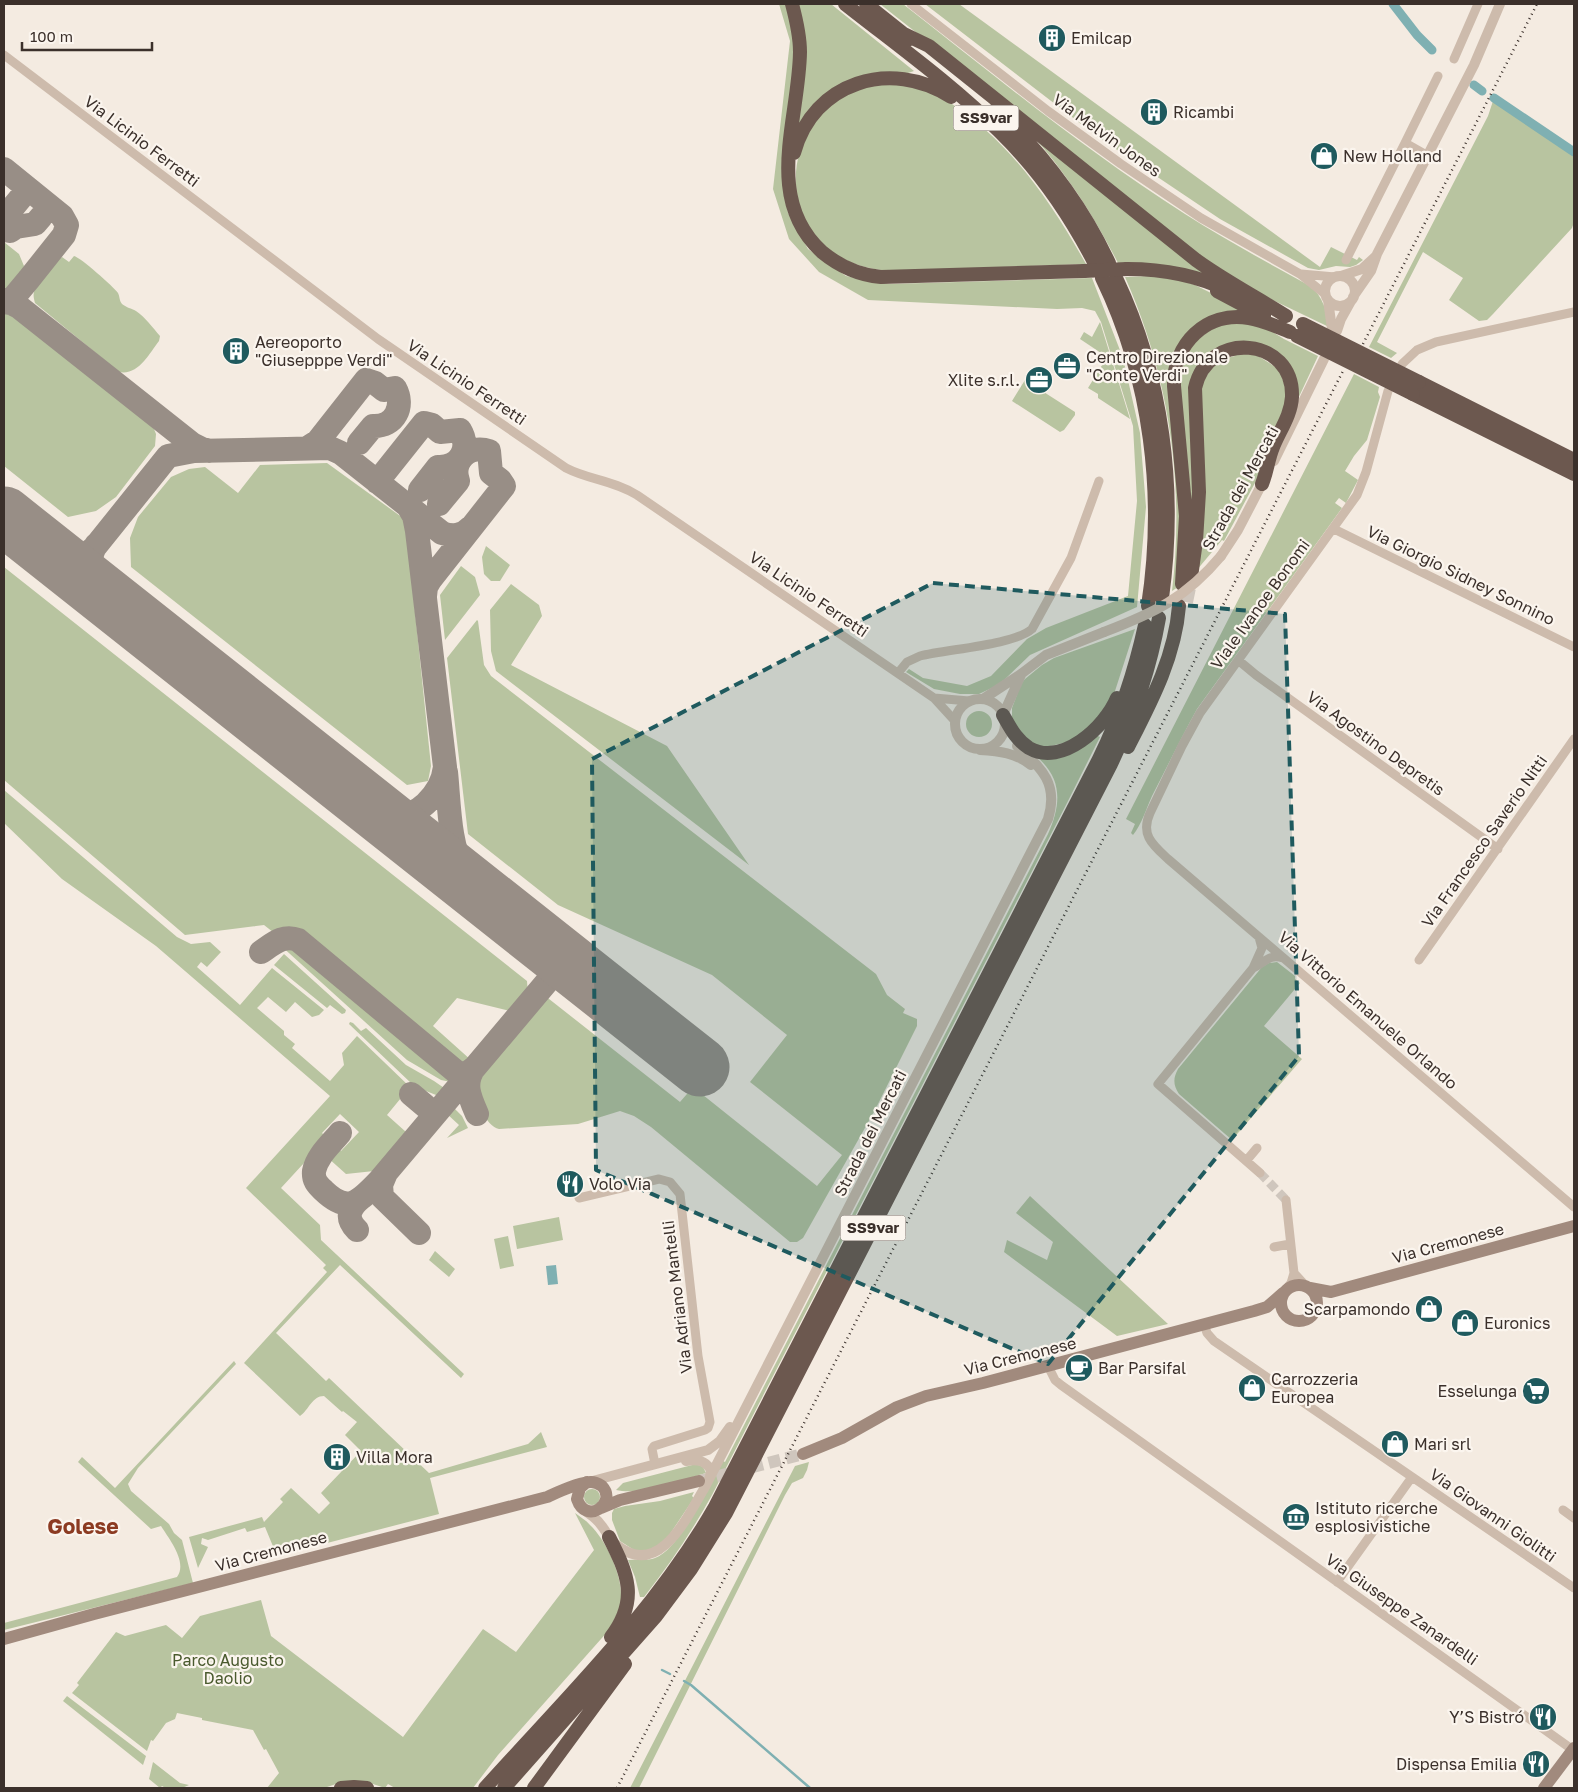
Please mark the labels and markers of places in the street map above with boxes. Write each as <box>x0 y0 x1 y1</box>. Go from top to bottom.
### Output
building icon: Emilcap <box>1037 23 1067 53</box>
place label: Emilcap <box>1071 28 1132 48</box>
building icon: Ricambi <box>1139 97 1169 127</box>
place label: Ricambi <box>1173 102 1234 122</box>
shop icon: New Holland <box>1309 141 1339 171</box>
place label: New Holland <box>1343 146 1442 166</box>
place label: Aereoporto "Giusepppe Verdi" <box>255 332 393 370</box>
building icon: Aereoporto "Giusepppe Verdi" <box>221 336 251 366</box>
place label: Centro Direzionale "Conte Verdi" <box>1086 347 1228 385</box>
office icon: Centro Direzionale "Conte Verdi" <box>1052 351 1082 381</box>
office icon: Xlite s.r.l. <box>1024 365 1054 395</box>
place label: Xlite s.r.l. <box>948 370 1020 390</box>
restaurant icon: Volo Via <box>555 1169 585 1199</box>
place label: Volo Via <box>589 1174 651 1194</box>
shop icon: Scarpamondo <box>1414 1294 1444 1324</box>
place label: Scarpamondo <box>1304 1299 1410 1319</box>
shop icon: Euronics <box>1450 1308 1480 1338</box>
place label: Euronics <box>1484 1313 1550 1333</box>
cafe icon: Bar Parsifal <box>1064 1353 1094 1383</box>
place label: Bar Parsifal <box>1098 1358 1186 1378</box>
place label: Carrozzeria Europea <box>1271 1369 1358 1407</box>
shop icon: Carrozzeria Europea <box>1237 1373 1267 1403</box>
supermarket icon: Esselunga <box>1521 1376 1551 1406</box>
place label: Esselunga <box>1437 1381 1517 1401</box>
shop icon: Mari srl <box>1380 1429 1410 1459</box>
place label: Mari srl <box>1414 1434 1471 1454</box>
building icon: Villa Mora <box>322 1442 352 1472</box>
place label: Villa Mora <box>356 1447 433 1467</box>
place label: Istituto ricerche esplosivistiche <box>1315 1498 1438 1536</box>
museum icon: Istituto ricerche esplosivistiche <box>1281 1502 1311 1532</box>
restaurant icon: Y’S Bistró <box>1528 1702 1558 1732</box>
place label: Y’S Bistró <box>1449 1707 1524 1727</box>
restaurant icon: Dispensa Emilia <box>1521 1749 1551 1779</box>
place label: Dispensa Emilia <box>1396 1754 1517 1774</box>

